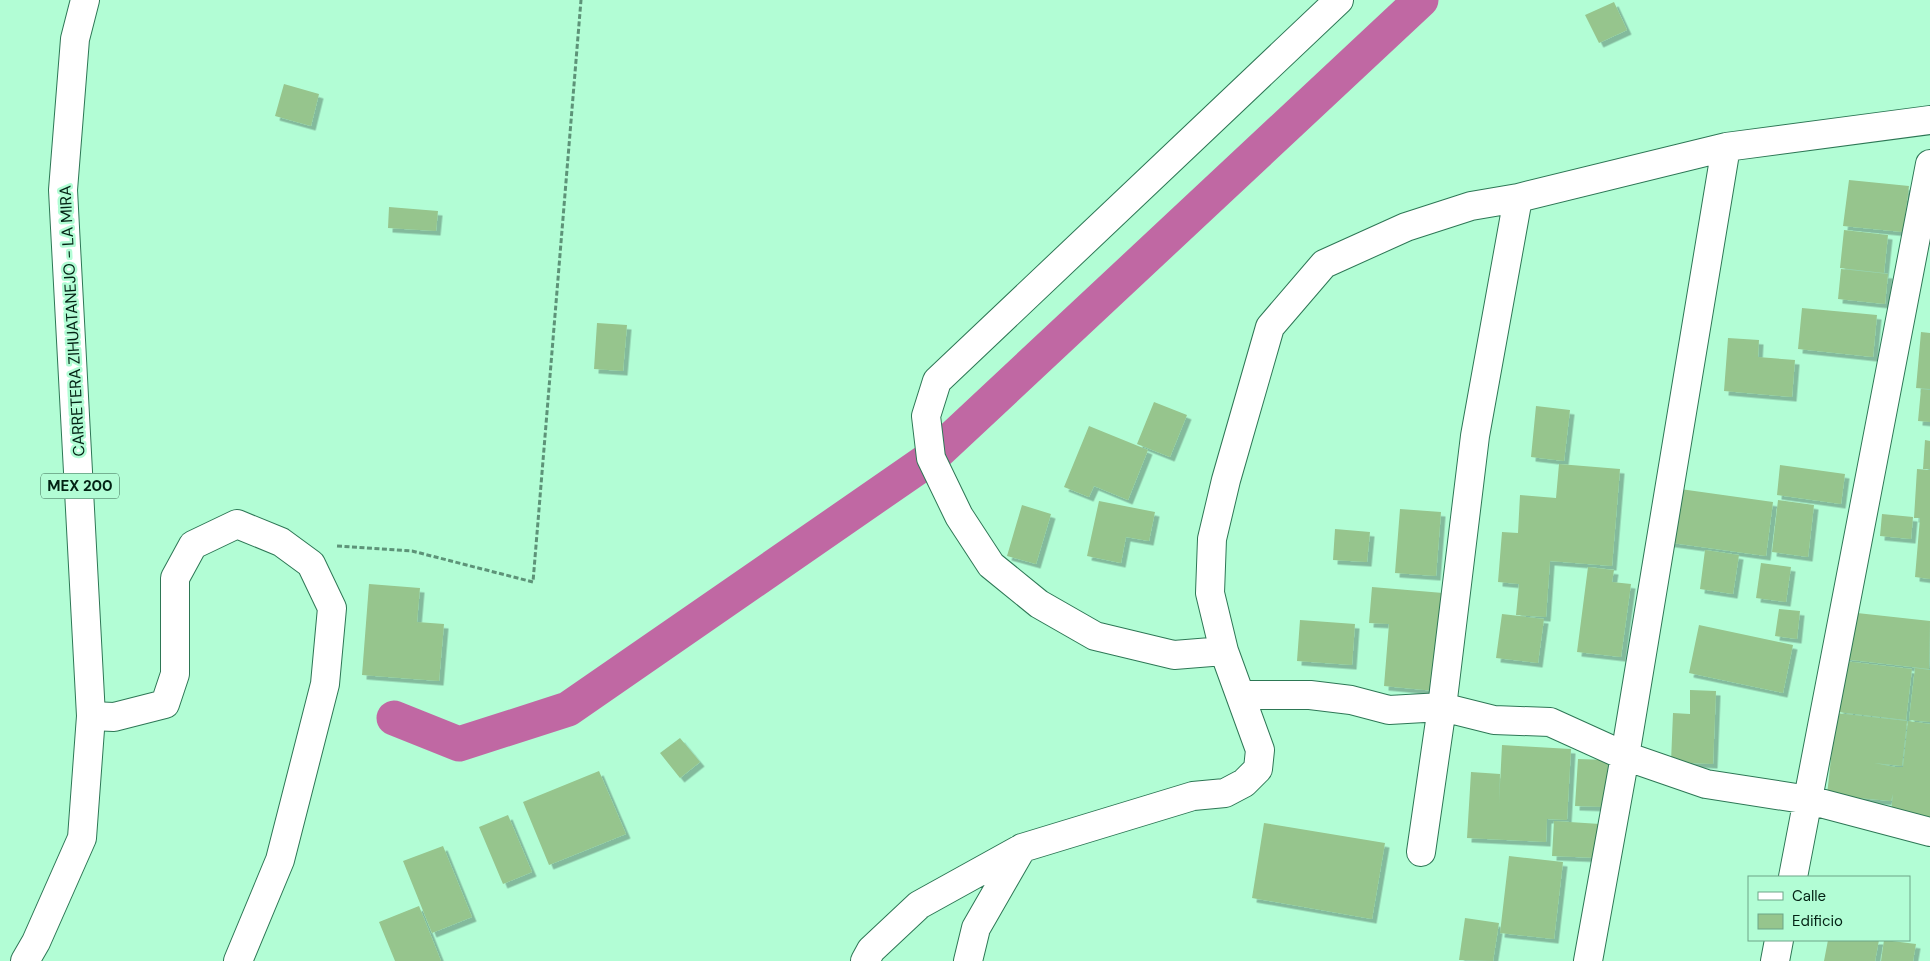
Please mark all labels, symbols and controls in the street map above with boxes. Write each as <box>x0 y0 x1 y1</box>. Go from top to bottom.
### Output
street label: CARRETERA ZIHUATANEJO - LA MIRA <box>54 184 90 457</box>
road number: MEX 200 <box>41 474 119 498</box>
legend <box>1748 876 1910 941</box>
text: Calle <box>1792 886 1826 906</box>
text: Edificio <box>1792 911 1843 931</box>

